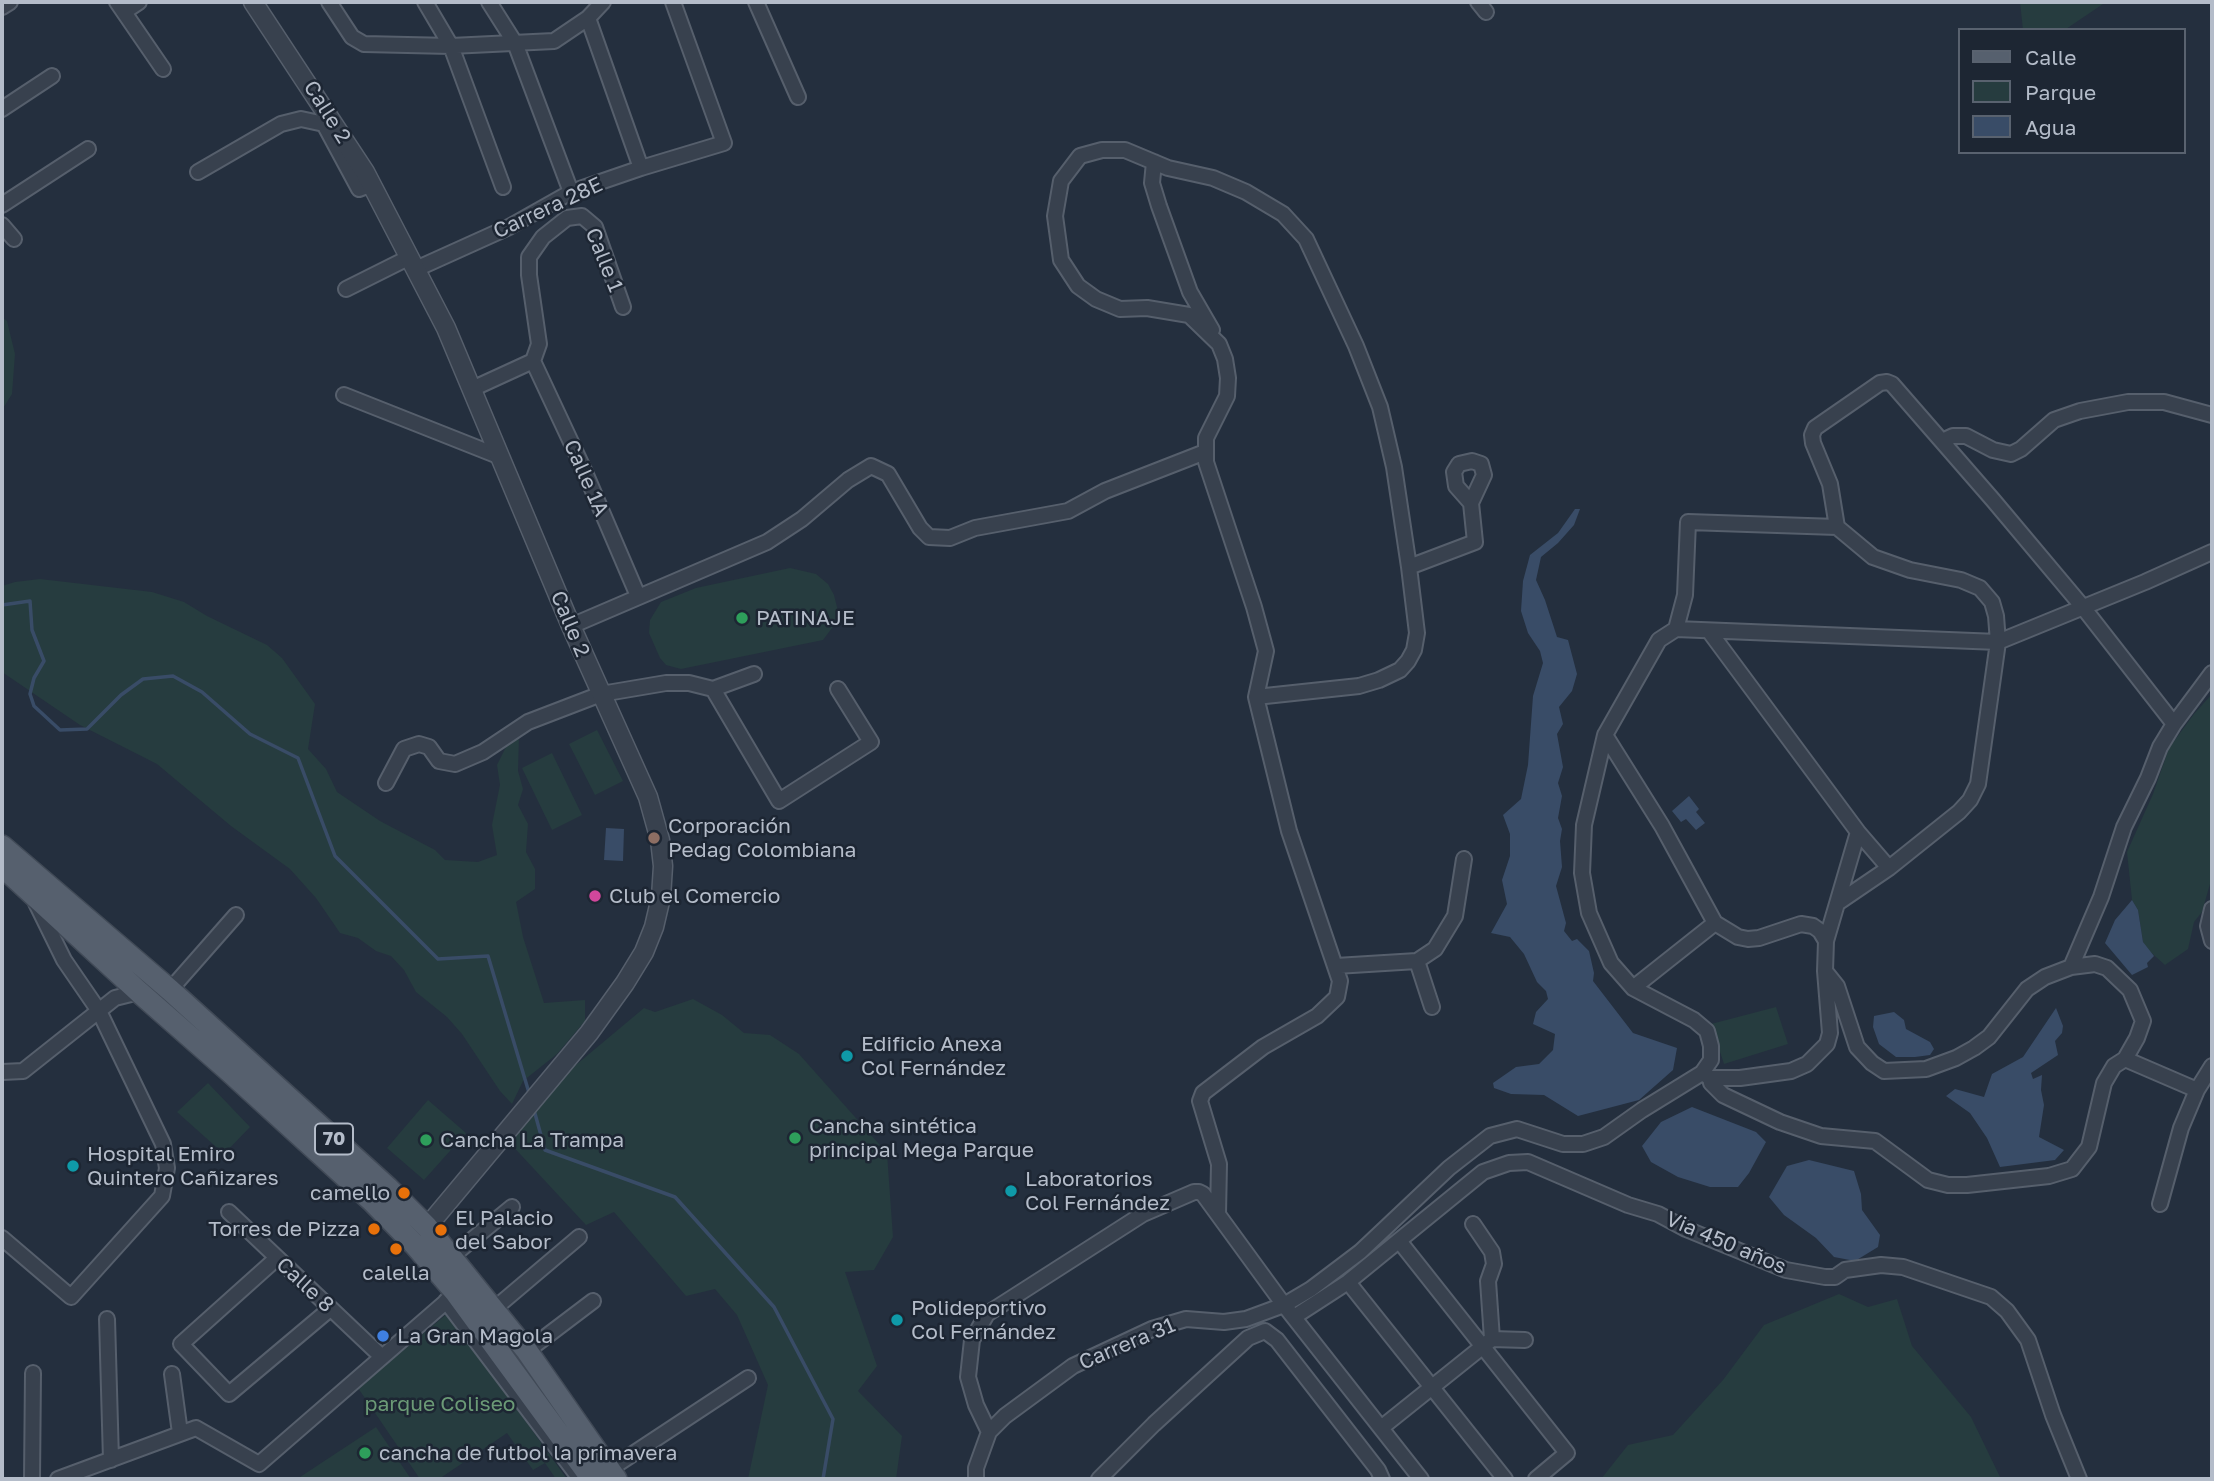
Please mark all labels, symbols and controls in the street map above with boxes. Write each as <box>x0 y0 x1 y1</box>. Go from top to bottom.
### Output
legend <box>1958 28 2186 154</box>
text: Calle <box>2025 44 2077 70</box>
street label: Calle 2 <box>298 76 356 148</box>
text: Parque <box>2025 79 2096 105</box>
text: Agua <box>2025 114 2076 140</box>
street label: Carrera 28E <box>489 172 607 244</box>
street label: Calle 1 <box>580 224 628 296</box>
street label: Calle 1A <box>558 436 614 520</box>
street label: Calle 2 <box>545 587 595 661</box>
place label: PATINAJE <box>756 605 855 631</box>
marker: PATINAJE <box>734 610 750 626</box>
place label: Corporación Pedag Colombiana <box>668 813 856 863</box>
marker: Corporación Pedag Colombiana <box>646 830 662 846</box>
place label: Club el Comercio <box>609 883 780 909</box>
marker: Club el Comercio <box>587 888 603 904</box>
place label: Edificio Anexa Col Fernández <box>861 1031 1006 1081</box>
marker: Edificio Anexa Col Fernández <box>839 1048 855 1064</box>
place label: Cancha sintética principal Mega Parque <box>809 1113 1034 1163</box>
road number: 70 <box>315 1124 353 1154</box>
place label: Cancha La Trampa <box>440 1127 624 1153</box>
marker: Cancha sintética principal Mega Parque <box>787 1130 803 1146</box>
marker: Cancha La Trampa <box>418 1132 434 1148</box>
place label: Hospital Emiro Quintero Cañizares <box>87 1141 279 1191</box>
marker: Hospital Emiro Quintero Cañizares <box>65 1158 81 1174</box>
place label: Laboratorios Col Fernández <box>1025 1166 1170 1216</box>
place label: camello <box>310 1180 390 1206</box>
marker: Laboratorios Col Fernández <box>1003 1183 1019 1199</box>
marker: camello <box>396 1185 412 1201</box>
place label: El Palacio del Sabor <box>455 1205 553 1255</box>
street label: Via 450 años <box>1662 1206 1790 1280</box>
place label: Torres de Pizza <box>208 1216 360 1242</box>
marker: Torres de Pizza <box>366 1221 382 1237</box>
marker: El Palacio del Sabor <box>433 1222 449 1238</box>
marker: calella <box>388 1241 404 1257</box>
street label: Calle 8 <box>271 1252 339 1318</box>
place label: calella <box>362 1260 430 1286</box>
place label: Polideportivo Col Fernández <box>911 1295 1056 1345</box>
marker: Polideportivo Col Fernández <box>889 1312 905 1328</box>
street label: Carrera 31 <box>1075 1312 1179 1376</box>
place label: La Gran Magola <box>397 1323 553 1349</box>
marker: La Gran Magola <box>375 1328 391 1344</box>
park label: parque Coliseo <box>365 1391 515 1417</box>
place label: cancha de futbol la primavera <box>379 1440 677 1466</box>
marker: cancha de futbol la primavera <box>357 1445 373 1461</box>

